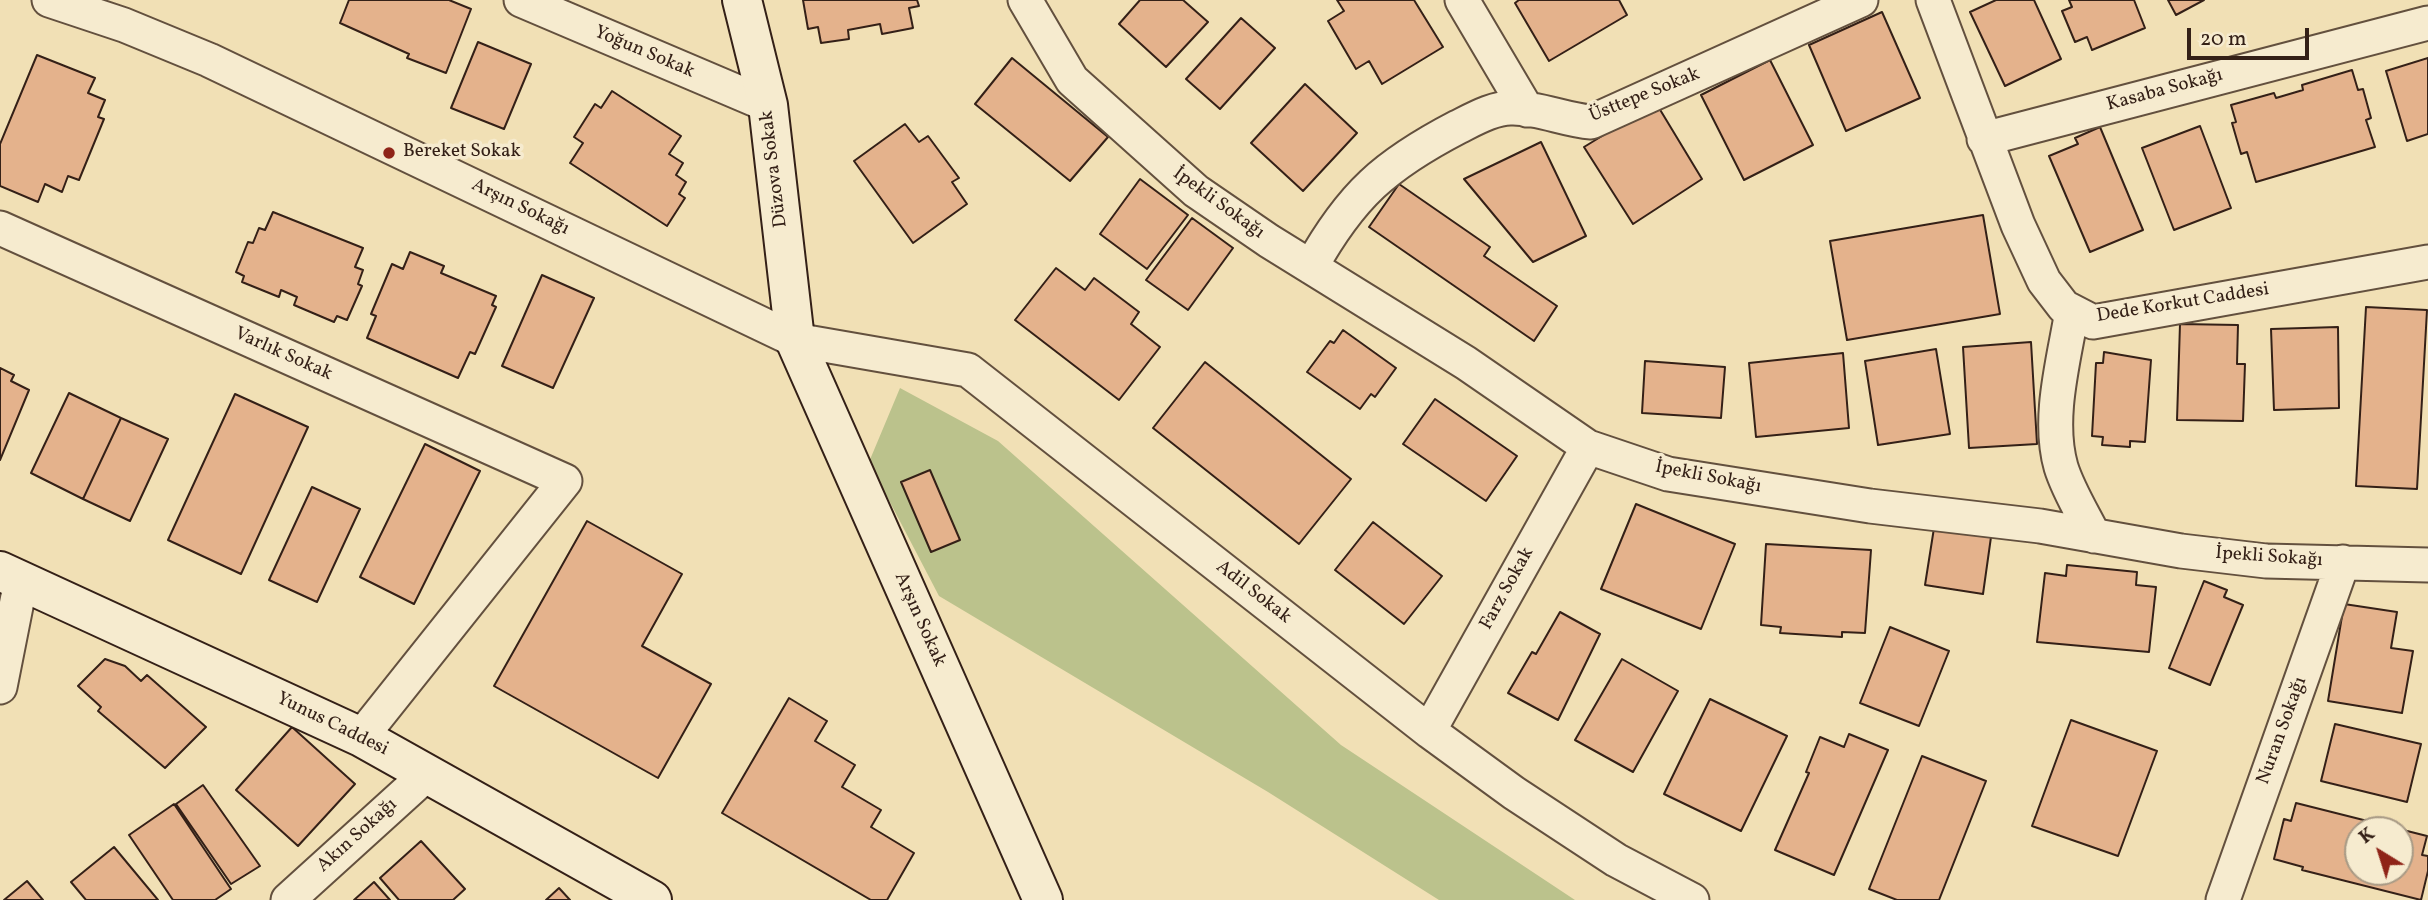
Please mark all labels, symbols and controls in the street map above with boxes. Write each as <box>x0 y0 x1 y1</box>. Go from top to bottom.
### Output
scale bar <box>2190 14 2312 58</box>
street label: Yoğun Sokak <box>591 22 697 84</box>
text: 20 m <box>2200 25 2246 54</box>
street label: Üsttepe Sokak <box>1586 63 1704 129</box>
street label: Kasaba Sokağı <box>2104 65 2226 117</box>
street label: Düzova Sokak <box>757 109 793 229</box>
place label: Bereket Sokak <box>403 142 521 164</box>
marker: Bereket Sokak <box>381 145 397 161</box>
street label: İpekli Sokağı <box>1168 163 1268 245</box>
street label: Arşın Sokağı <box>467 175 573 241</box>
street label: Dede Korkut Caddesi <box>2095 279 2271 329</box>
street label: Varlık Sokak <box>230 323 336 387</box>
street label: İpekli Sokağı <box>1653 457 1763 499</box>
street label: İpekli Sokağı <box>2214 543 2324 573</box>
street label: Farz Sokak <box>1476 544 1540 634</box>
street label: Adil Sokak <box>1211 556 1295 630</box>
street label: Arşın Sokak <box>888 569 950 671</box>
street label: Nuran Sokağı <box>2253 674 2313 788</box>
street label: Yunus Caddesi <box>272 688 392 762</box>
street label: Akın Sokağı <box>313 794 403 878</box>
north arrow <box>2344 816 2414 886</box>
text: K <box>2354 822 2381 851</box>

